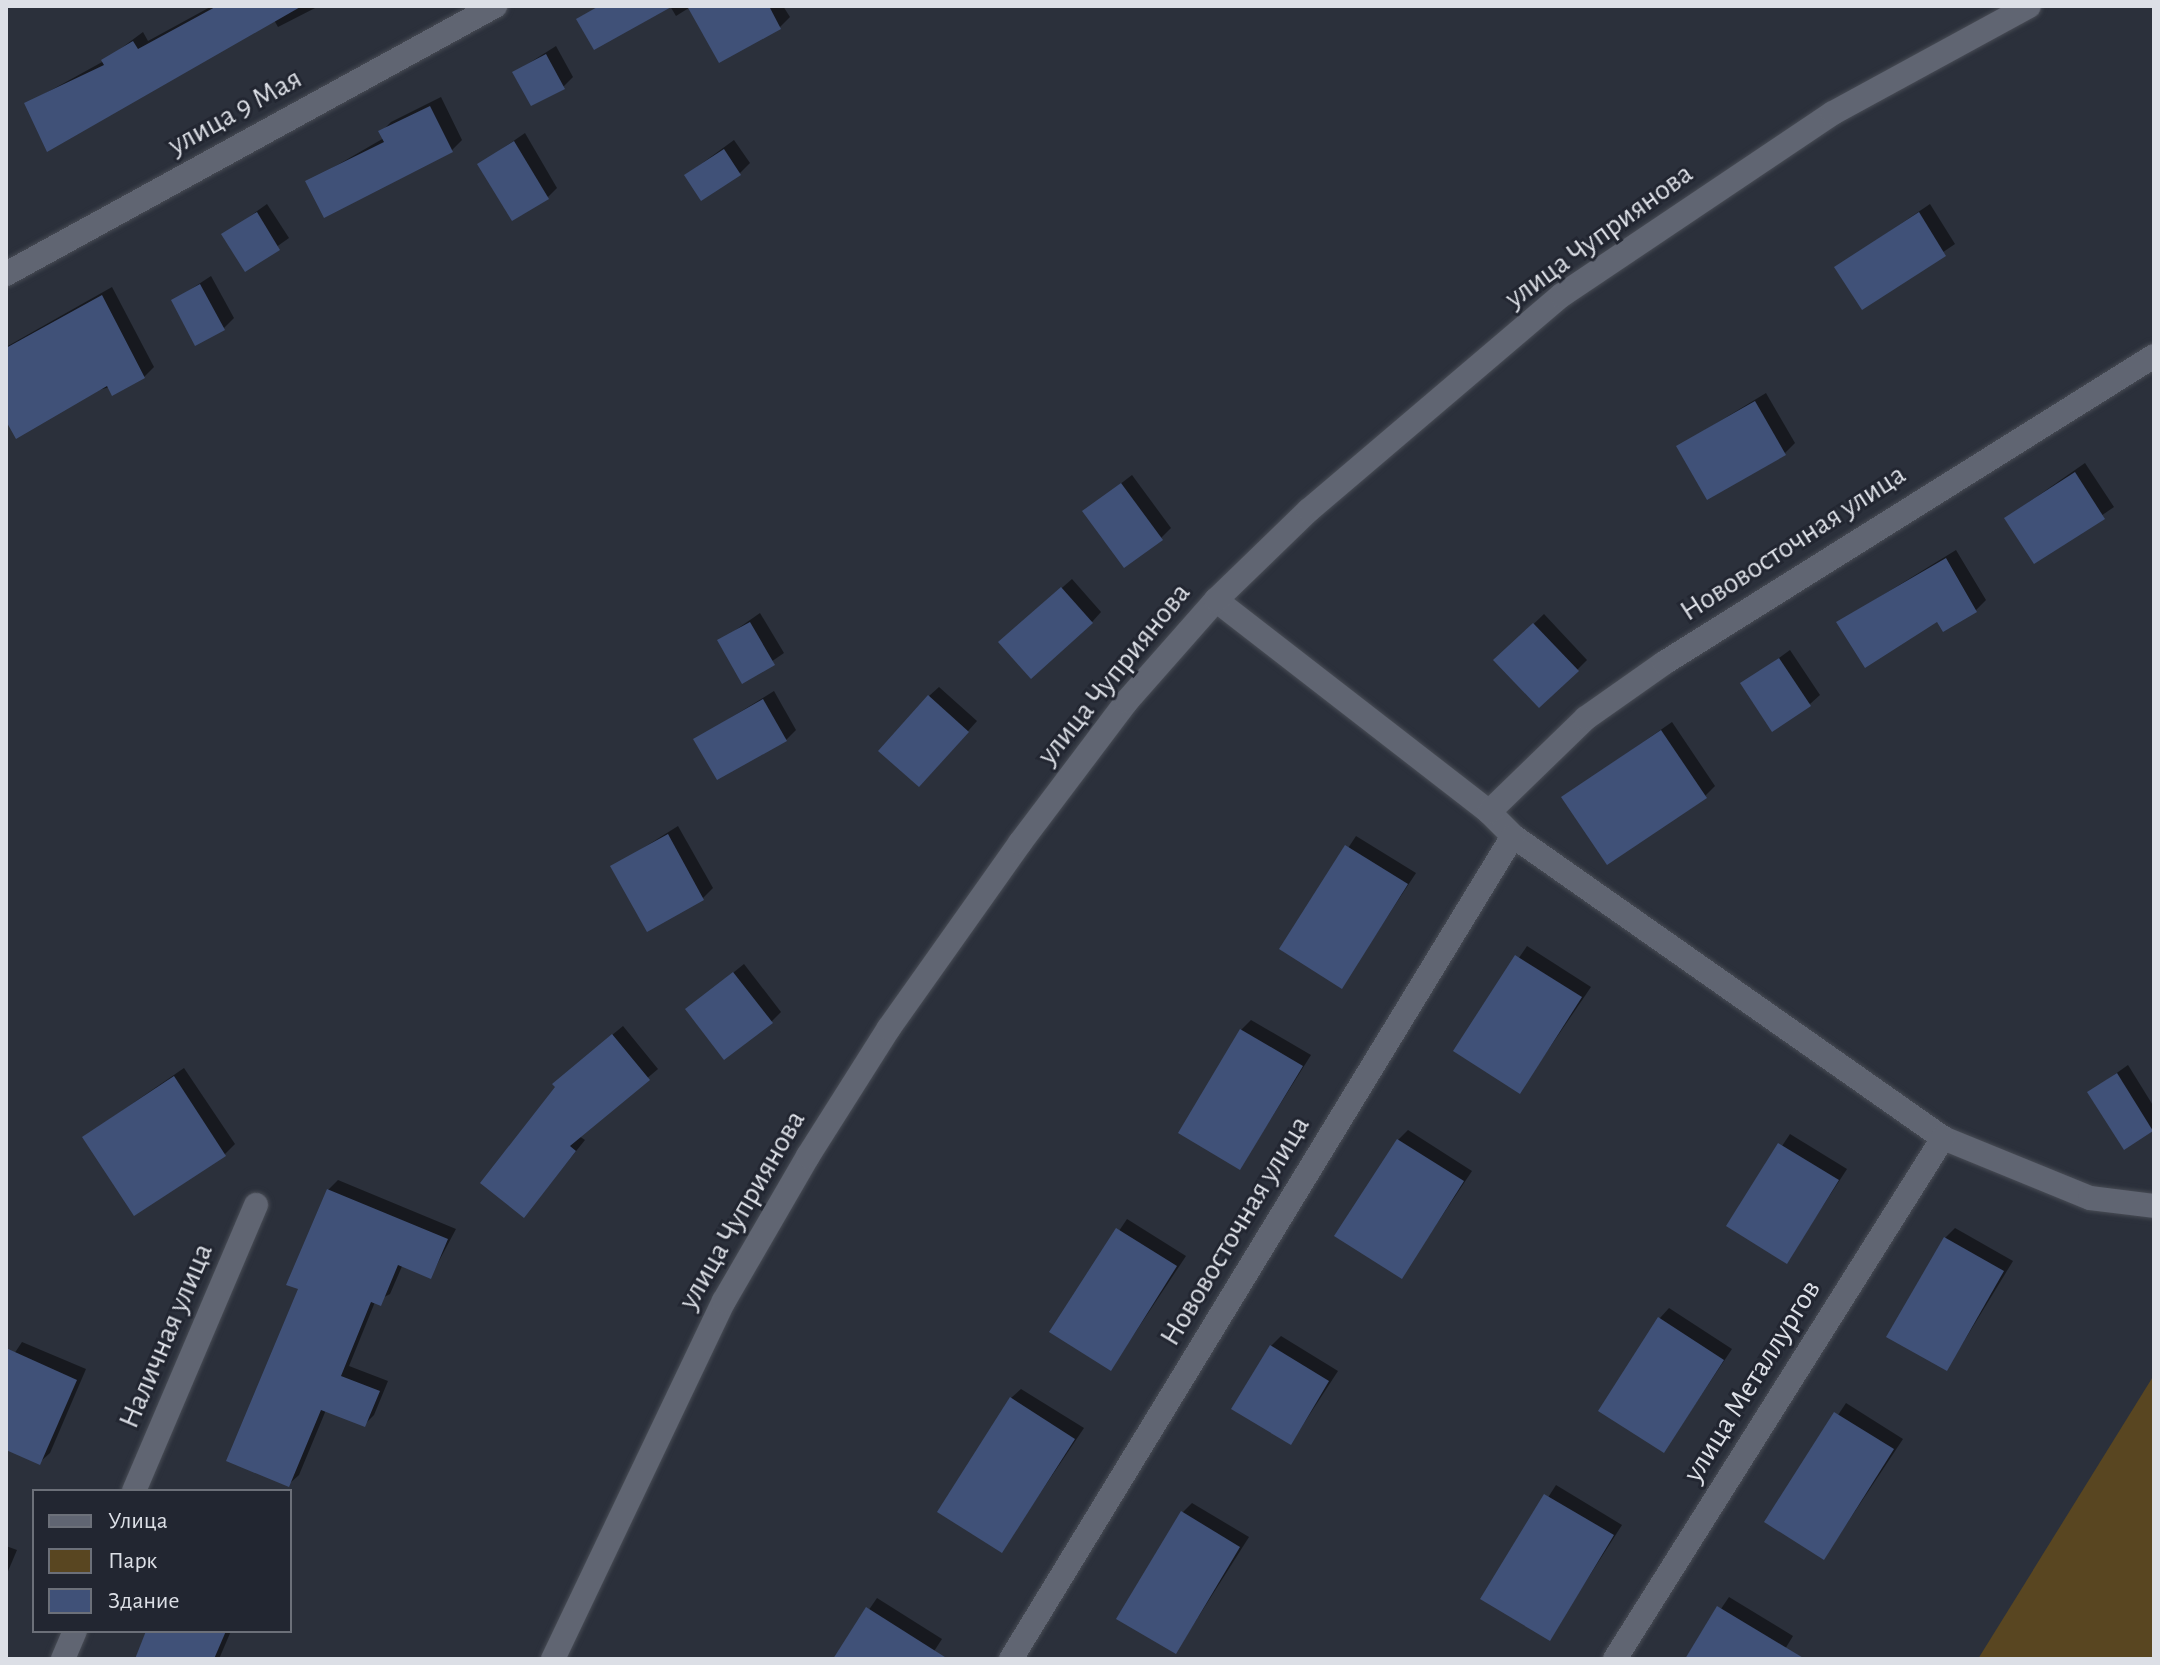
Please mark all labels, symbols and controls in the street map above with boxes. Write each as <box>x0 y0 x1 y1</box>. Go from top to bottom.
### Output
street label: улица 9 Мая <box>162 61 308 163</box>
street label: улица Чуприянова <box>1498 156 1700 316</box>
street label: Нововосточная улица <box>1673 457 1913 629</box>
street label: улица Чуприянова <box>1030 576 1198 772</box>
street label: улица Чуприянова <box>670 1104 814 1316</box>
street label: Нововосточная улица <box>1152 1109 1318 1353</box>
street label: Наличная улица <box>111 1238 221 1434</box>
street label: улица Металлургов <box>1675 1273 1829 1489</box>
legend <box>32 1489 292 1633</box>
text: Улица <box>108 1509 168 1533</box>
text: Парк <box>108 1549 157 1573</box>
text: Здание <box>108 1589 179 1613</box>

